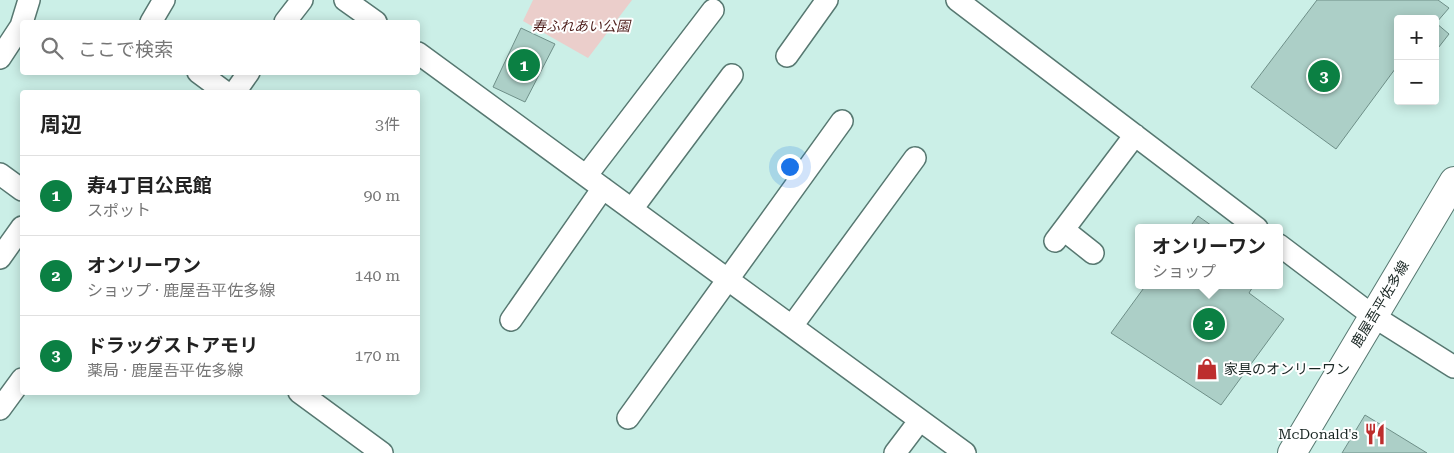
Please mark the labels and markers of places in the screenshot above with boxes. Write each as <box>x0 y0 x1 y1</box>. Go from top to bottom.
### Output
pin: 1 <box>508 46 540 84</box>
pin: 3 <box>1308 57 1340 95</box>
pin: 2 <box>1193 305 1225 343</box>
shop icon: 家具のオンリーワン <box>1194 356 1220 382</box>
place label: 家具のオンリーワン <box>1224 361 1350 377</box>
restaurant icon: McDonald's <box>1362 421 1388 447</box>
place label: McDonald's <box>1278 426 1358 442</box>

